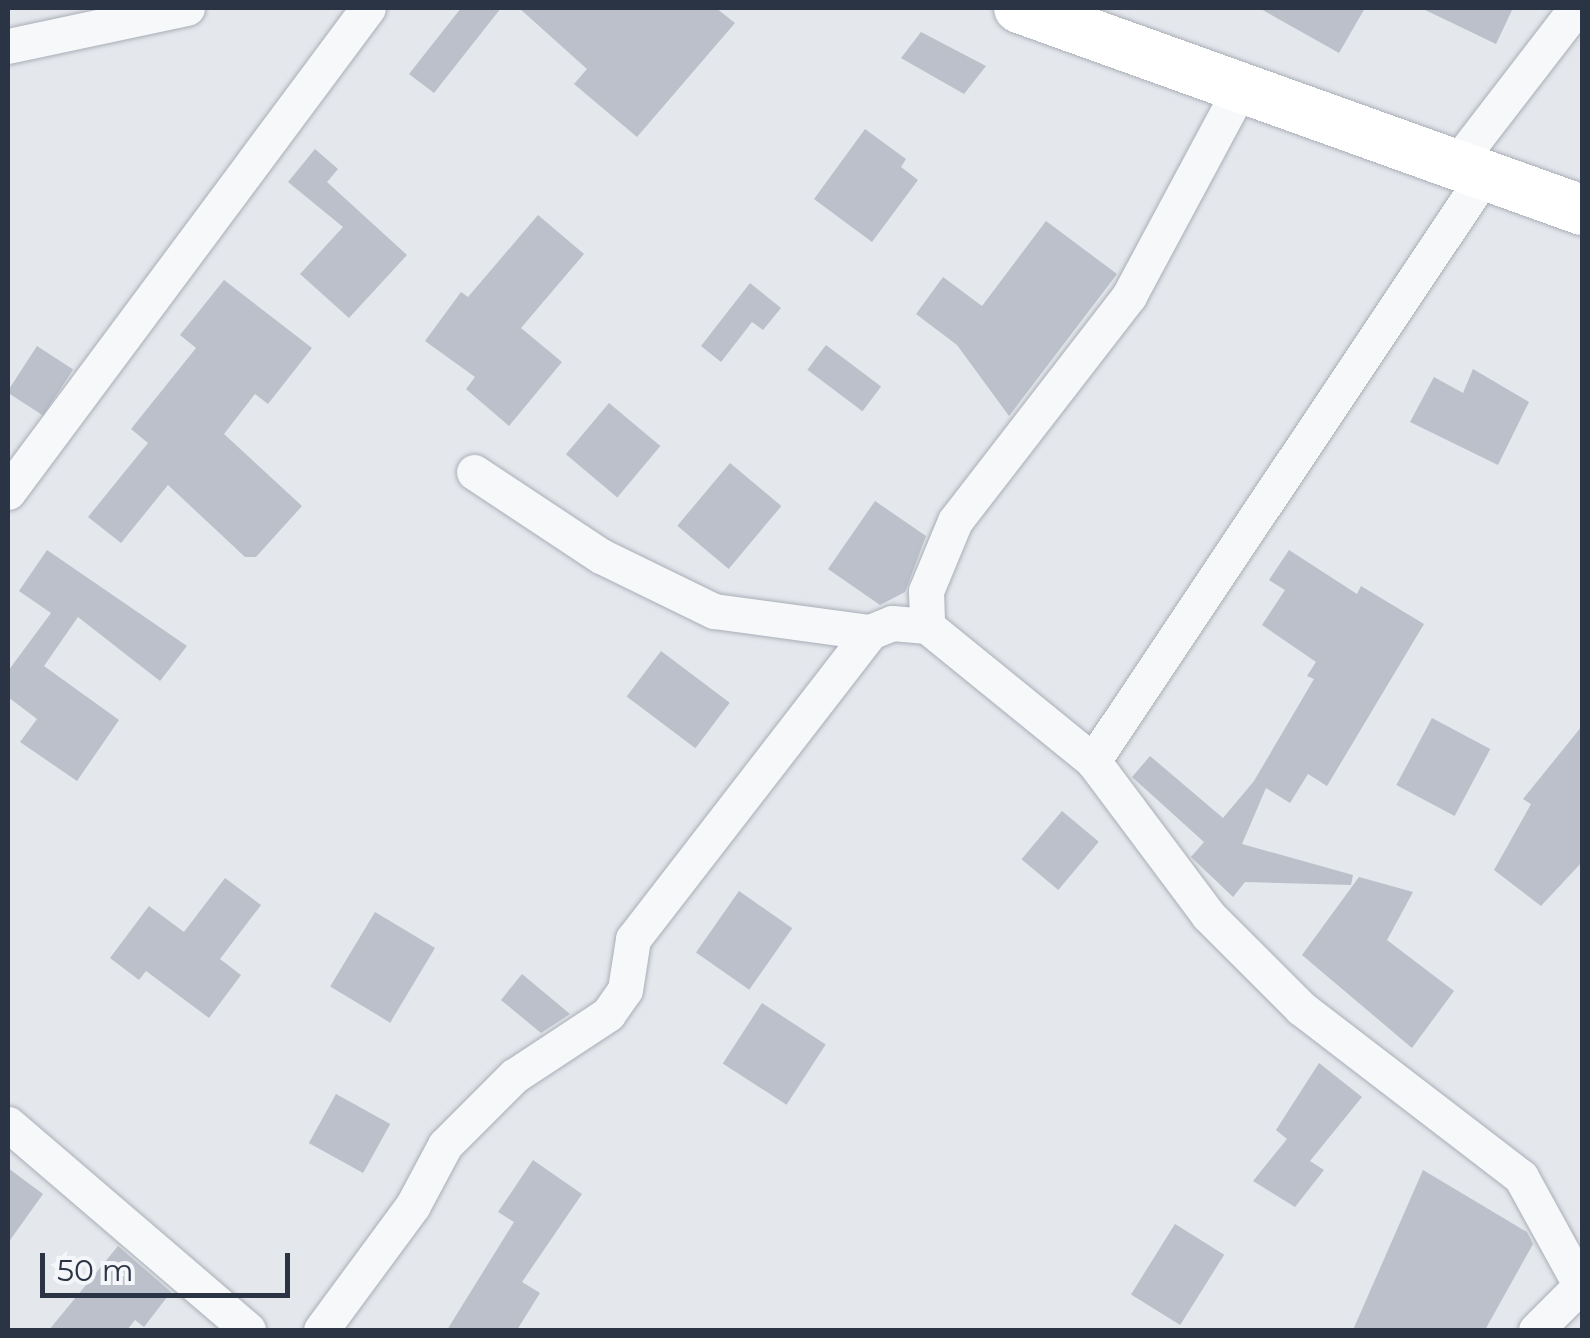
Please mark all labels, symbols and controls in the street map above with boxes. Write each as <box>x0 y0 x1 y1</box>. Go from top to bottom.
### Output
scale bar <box>45 1233 295 1295</box>
text: 50 m <box>57 1252 134 1289</box>

